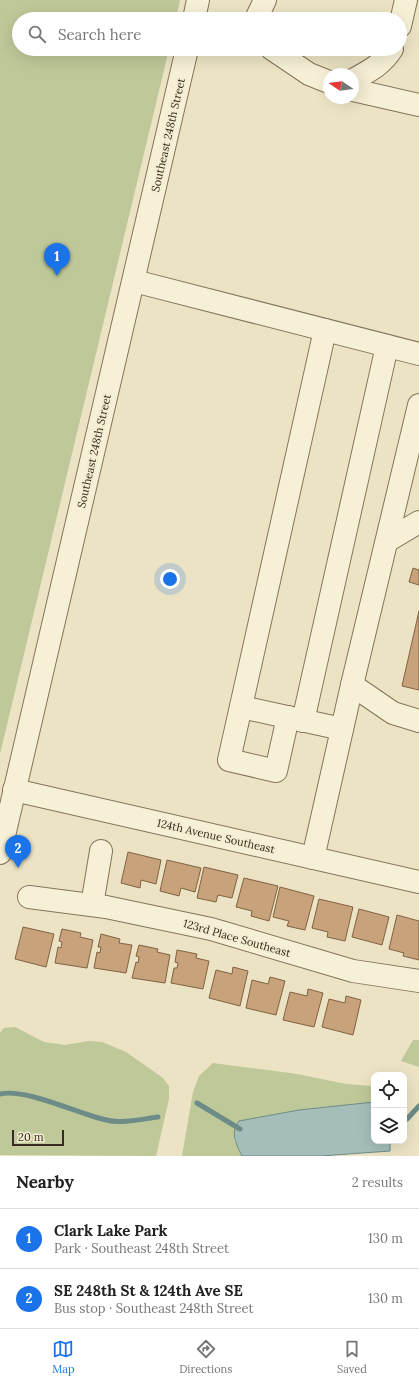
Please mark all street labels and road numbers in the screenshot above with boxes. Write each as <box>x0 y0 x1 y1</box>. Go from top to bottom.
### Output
street label: Southeast 248th Street <box>148 76 188 193</box>
street label: Southeast 248th Street <box>74 392 114 509</box>
street label: 124th Avenue Southeast <box>156 816 277 857</box>
street label: 123rd Place Southeast <box>182 916 293 960</box>

